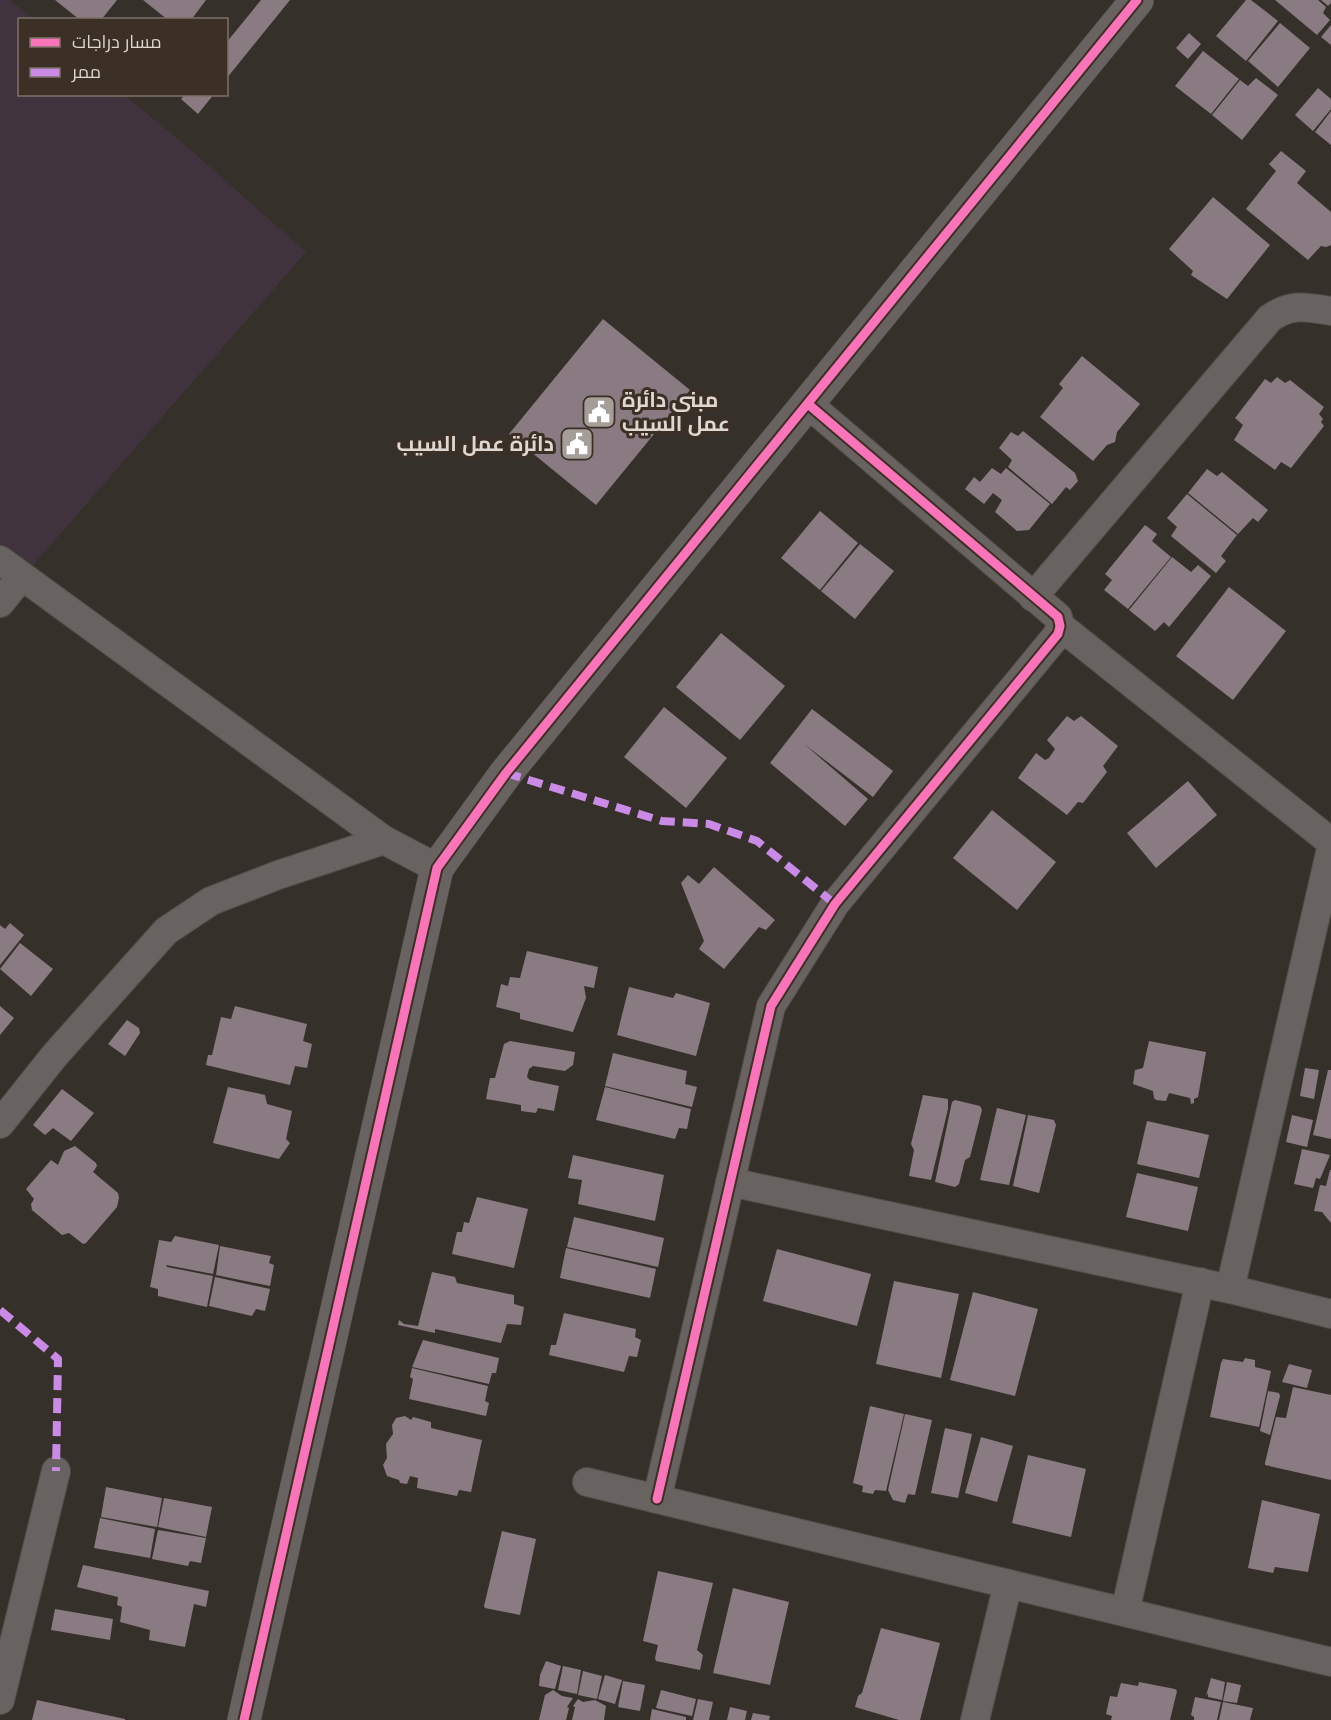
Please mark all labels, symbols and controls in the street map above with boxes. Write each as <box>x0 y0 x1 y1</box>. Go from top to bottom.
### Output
legend <box>18 18 228 96</box>
text: مسار دراجات <box>72 30 162 53</box>
text: ممر <box>71 60 101 83</box>
place label: مبنى دائرة عمل السيب <box>622 386 730 437</box>
public building icon: مبنى دائرة عمل السيب <box>581 394 617 430</box>
public building icon: دائرة عمل السيب <box>559 426 595 462</box>
place label: دائرة عمل السيب <box>396 430 554 457</box>

